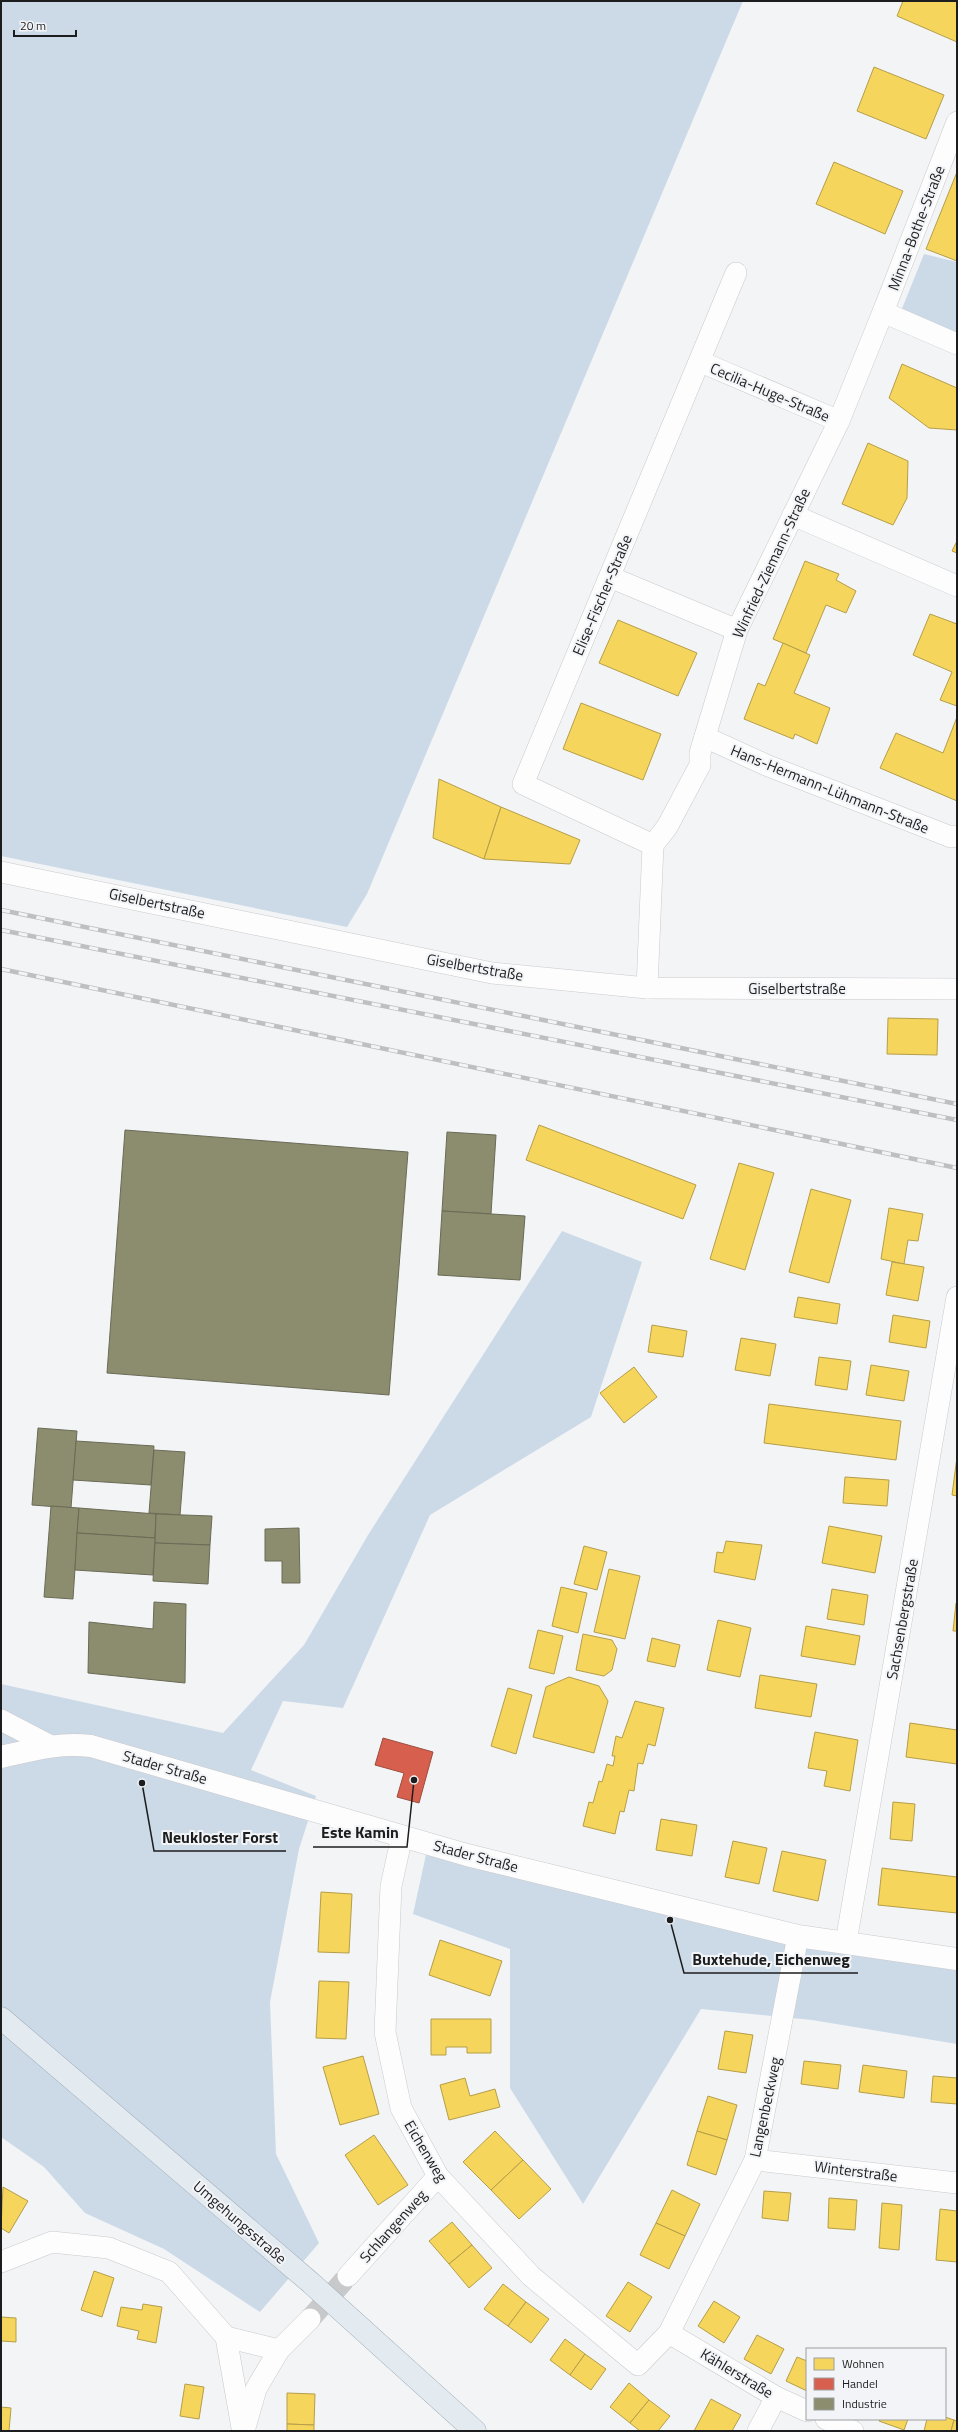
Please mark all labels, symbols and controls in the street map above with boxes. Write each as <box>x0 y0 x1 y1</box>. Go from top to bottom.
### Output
scale bar <box>14 12 76 38</box>
text: 20 m <box>20 16 46 35</box>
street label: Minna-Bothe-Straße <box>882 162 950 294</box>
street label: Cecilia-Huge-Straße <box>707 356 833 428</box>
street label: Winfried-Ziemann-Straße <box>726 484 816 642</box>
street label: Elise-Fischer-Straße <box>566 531 638 659</box>
street label: Hans-Hermann-Lühmann-Straße <box>727 739 933 839</box>
street label: Giselbertstraße <box>107 882 207 924</box>
street label: Giselbertstraße <box>425 947 525 987</box>
street label: Giselbertstraße <box>748 977 846 1000</box>
street label: Sachsenbergstraße <box>880 1557 924 1681</box>
street label: Stader Straße <box>120 1744 210 1790</box>
callout: Este Kamin <box>313 1819 407 1847</box>
text: Este Kamin <box>321 1820 399 1844</box>
callout: Neukloster Forst <box>154 1823 286 1851</box>
text: Neukloster Forst <box>162 1825 278 1849</box>
street label: Stader Straße <box>431 1834 521 1878</box>
callout: Buxtehude, Eichenweg <box>684 1945 858 1973</box>
text: Buxtehude, Eichenweg <box>692 1947 850 1971</box>
street label: Langenbeckweg <box>743 2054 787 2159</box>
street label: Eichenweg <box>399 2116 454 2186</box>
street label: Winterstraße <box>813 2154 899 2188</box>
street label: Umgehungsstraße <box>188 2175 292 2269</box>
street label: Schlangenweg <box>354 2184 432 2268</box>
street label: Kählerstraße <box>696 2342 778 2404</box>
legend <box>806 2348 946 2420</box>
text: Wohnen <box>842 2354 884 2373</box>
text: Handel <box>842 2374 878 2393</box>
text: Industrie <box>842 2394 887 2413</box>

